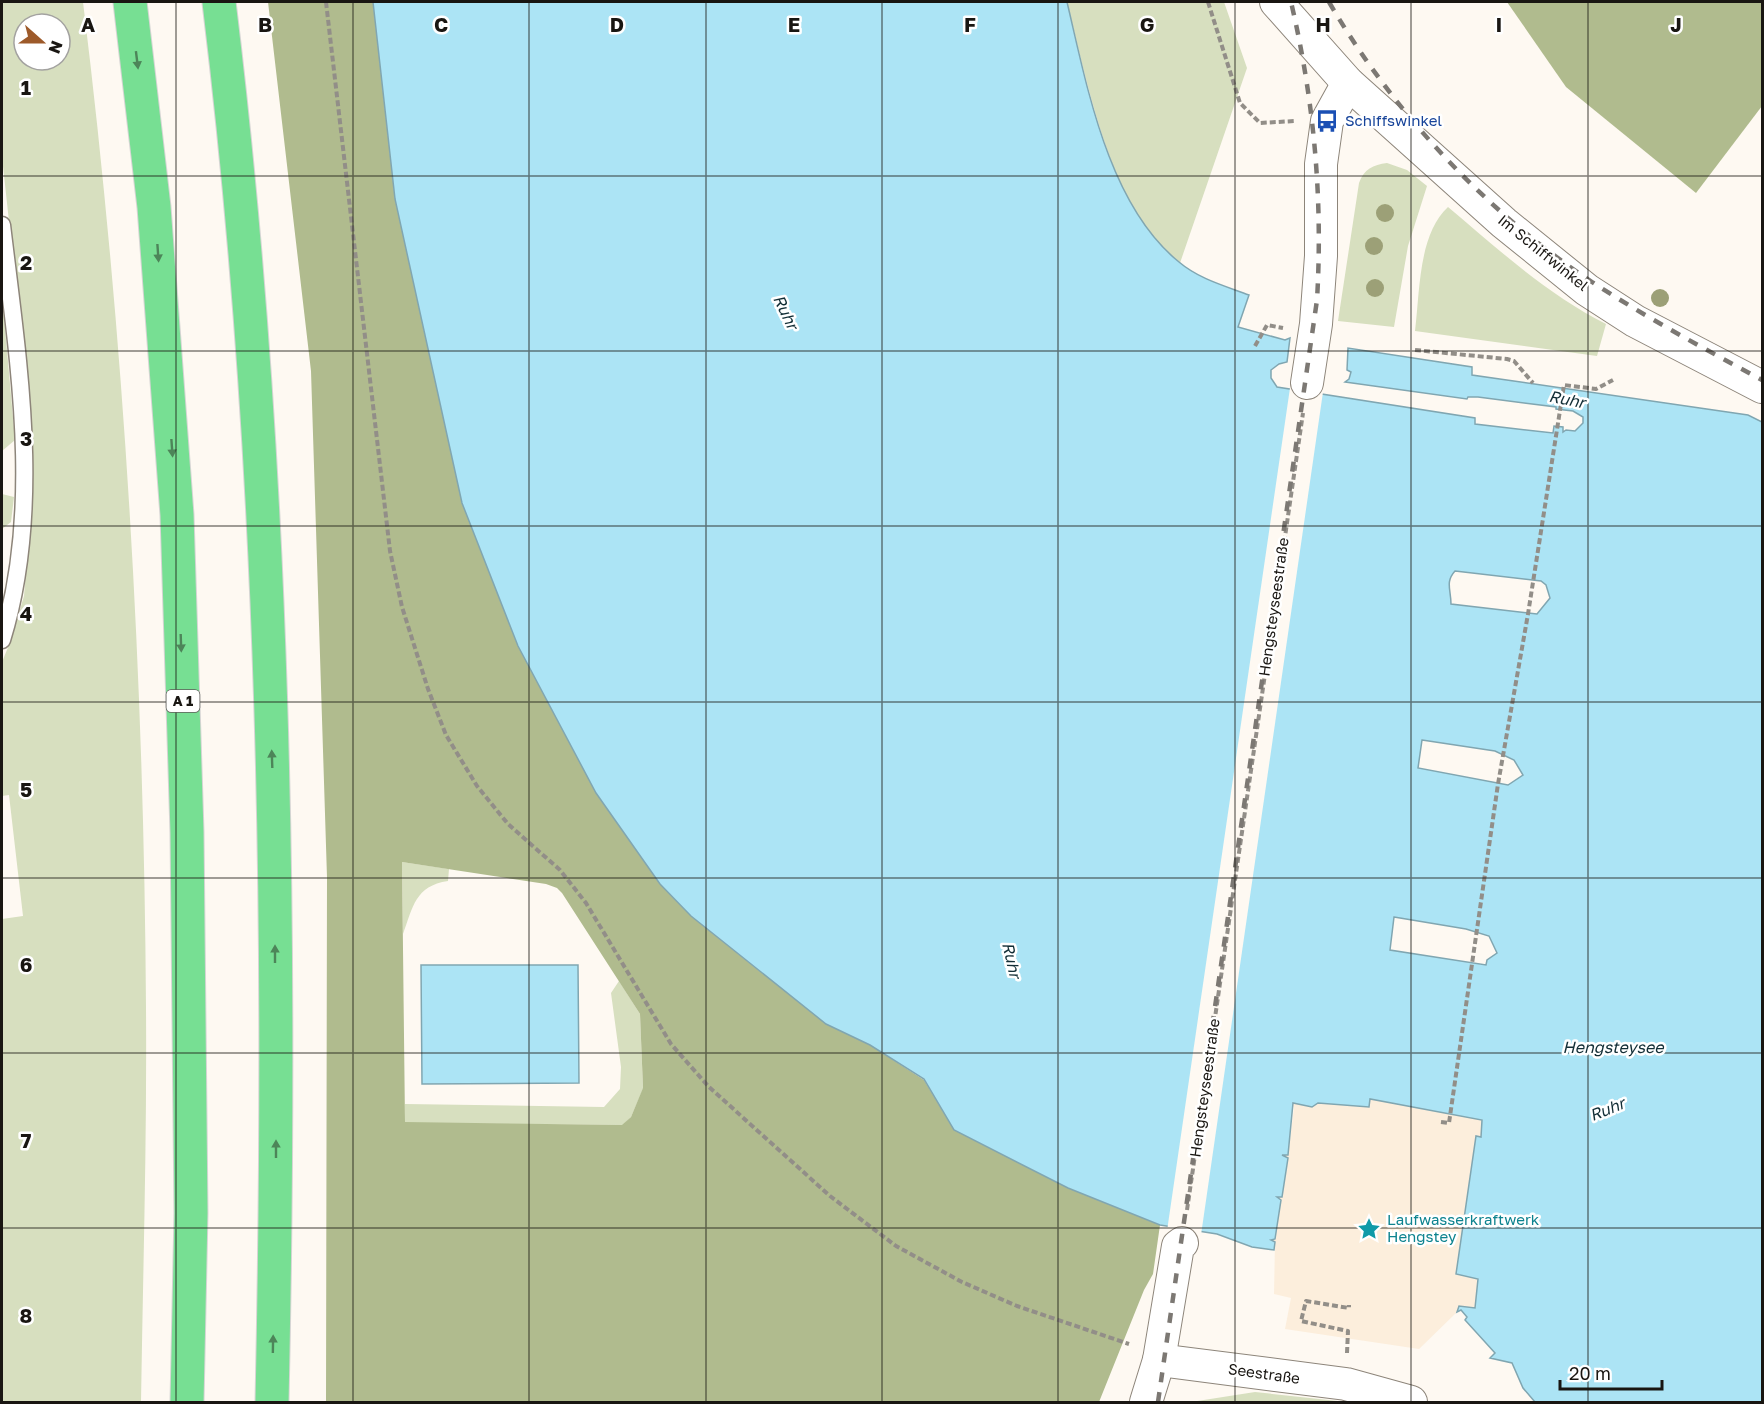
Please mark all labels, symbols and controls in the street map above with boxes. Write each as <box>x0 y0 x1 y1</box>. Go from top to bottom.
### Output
north arrow <box>12 12 72 72</box>
text: A <box>81 12 95 36</box>
text: B <box>258 12 272 36</box>
text: C <box>434 12 448 36</box>
text: D <box>610 12 624 36</box>
text: E <box>788 12 800 36</box>
text: F <box>964 12 976 36</box>
text: G <box>1140 12 1154 36</box>
text: H <box>1315 12 1331 36</box>
text: I <box>1496 12 1502 36</box>
text: J <box>1670 12 1682 36</box>
text: N <box>44 38 68 57</box>
one-way arrow <box>132 50 141 69</box>
text: 1 <box>21 75 31 99</box>
bus stop icon: Schiffswinkel <box>1314 108 1340 134</box>
place label: Schiffswinkel <box>1345 111 1442 129</box>
street label: Im Schiffwinkel <box>1495 210 1593 294</box>
one-way arrow <box>153 244 163 263</box>
text: 2 <box>20 250 32 274</box>
water label: Ruhr <box>769 291 804 335</box>
water label: Ruhr <box>1547 386 1589 413</box>
text: 3 <box>20 426 32 450</box>
one-way arrow <box>168 438 177 457</box>
street label: Hengsteyseestraße <box>1254 536 1292 678</box>
text: 4 <box>20 601 32 625</box>
one-way arrow <box>177 633 186 652</box>
road number: A 1 <box>166 690 200 712</box>
one-way arrow <box>268 750 277 769</box>
text: 5 <box>20 777 32 801</box>
water label: Ruhr <box>998 940 1026 983</box>
one-way arrow <box>270 945 280 964</box>
text: 6 <box>20 952 32 976</box>
street label: Hengsteyseestraße <box>1185 1017 1223 1159</box>
water label: Hengsteysee <box>1563 1037 1665 1057</box>
water label: Ruhr <box>1586 1092 1630 1125</box>
text: 7 <box>21 1128 32 1152</box>
one-way arrow <box>271 1140 281 1159</box>
place label: Laufwasserkraftwerk Hengstey <box>1387 1210 1540 1245</box>
place icon: Laufwasserkraftwerk Hengstey <box>1356 1216 1382 1242</box>
text: 8 <box>20 1303 32 1327</box>
one-way arrow <box>269 1335 278 1354</box>
scale bar <box>1560 1353 1662 1391</box>
street label: Seestraße <box>1227 1359 1302 1387</box>
text: 20 m <box>1569 1362 1611 1384</box>

